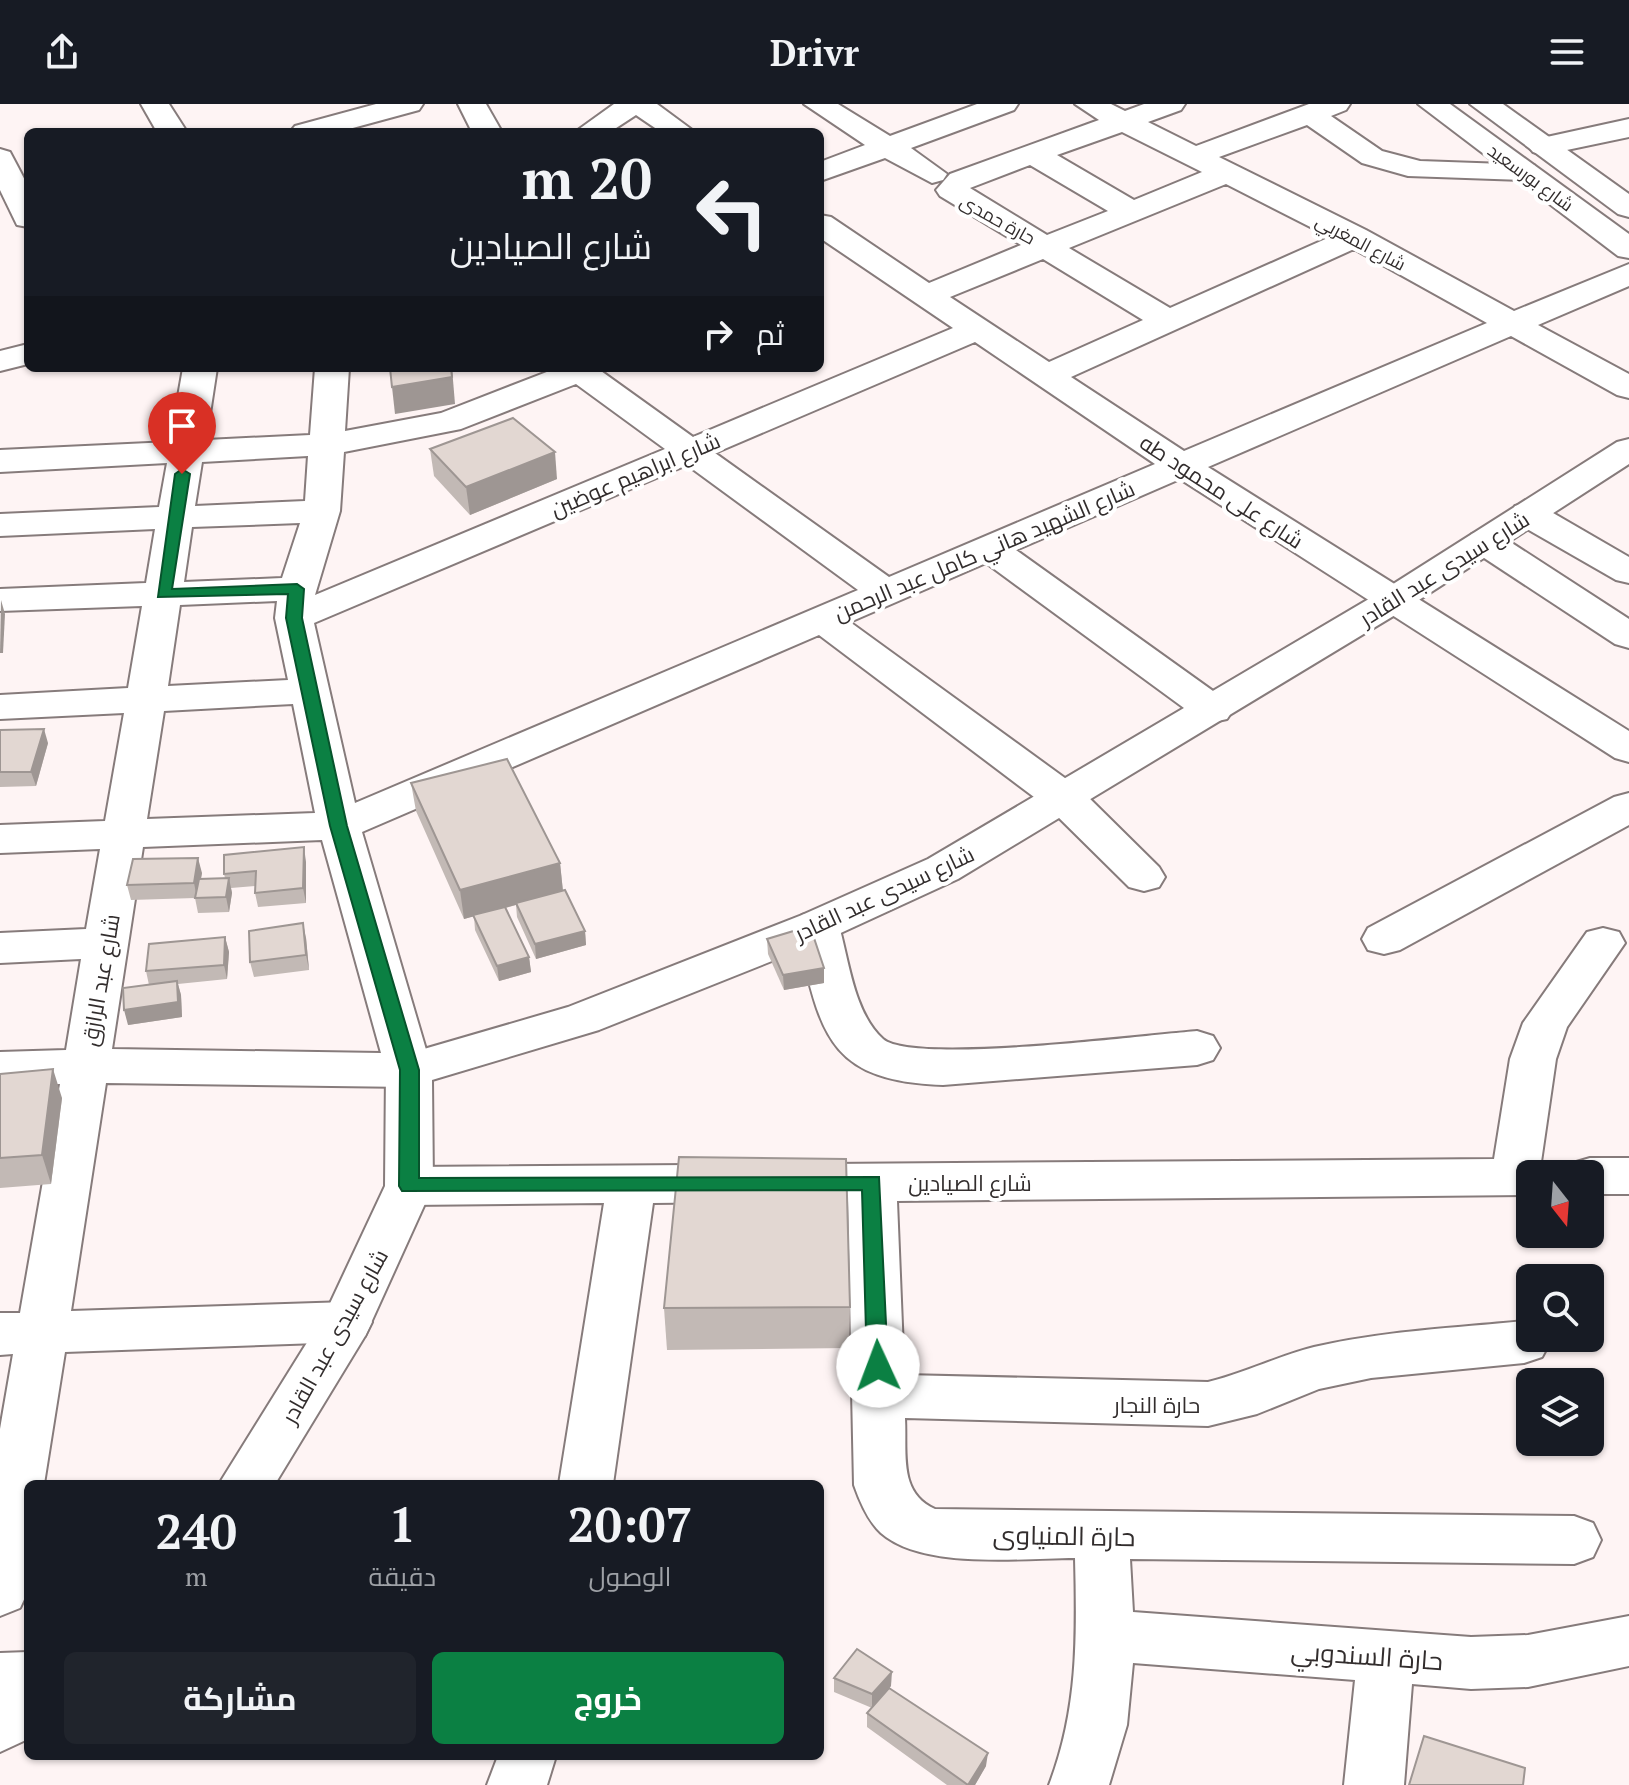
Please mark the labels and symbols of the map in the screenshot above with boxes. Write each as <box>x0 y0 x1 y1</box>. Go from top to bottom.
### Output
street label: شارع بورسعيد <box>1483 138 1579 217</box>
street label: حارة حمدى <box>956 188 1040 250</box>
street label: شارع المغربي <box>1310 208 1410 278</box>
pin <box>148 392 216 474</box>
street label: شارع ابراهيم عوضين <box>546 425 725 525</box>
street label: شارع على محمود طه <box>1134 427 1309 556</box>
street label: شارع الشهيد هاني كامل عبد الرحمن <box>829 473 1140 629</box>
street label: شارع سيدى عبد القادر <box>1352 504 1535 634</box>
street label: شارع سيدى عبد القادر <box>788 839 979 949</box>
street label: شارع عبد الرازق <box>74 912 127 1049</box>
north arrow <box>1516 1160 1604 1248</box>
street label: شارع الصيادين <box>908 1168 1032 1198</box>
street label: شارع سيدى عبد القادر <box>273 1244 395 1431</box>
position arrow <box>836 1324 920 1408</box>
street label: حارة النجار <box>1112 1390 1200 1419</box>
street label: حارة المنياوى <box>992 1517 1136 1553</box>
street label: حارة السندوبي <box>1289 1633 1444 1682</box>

